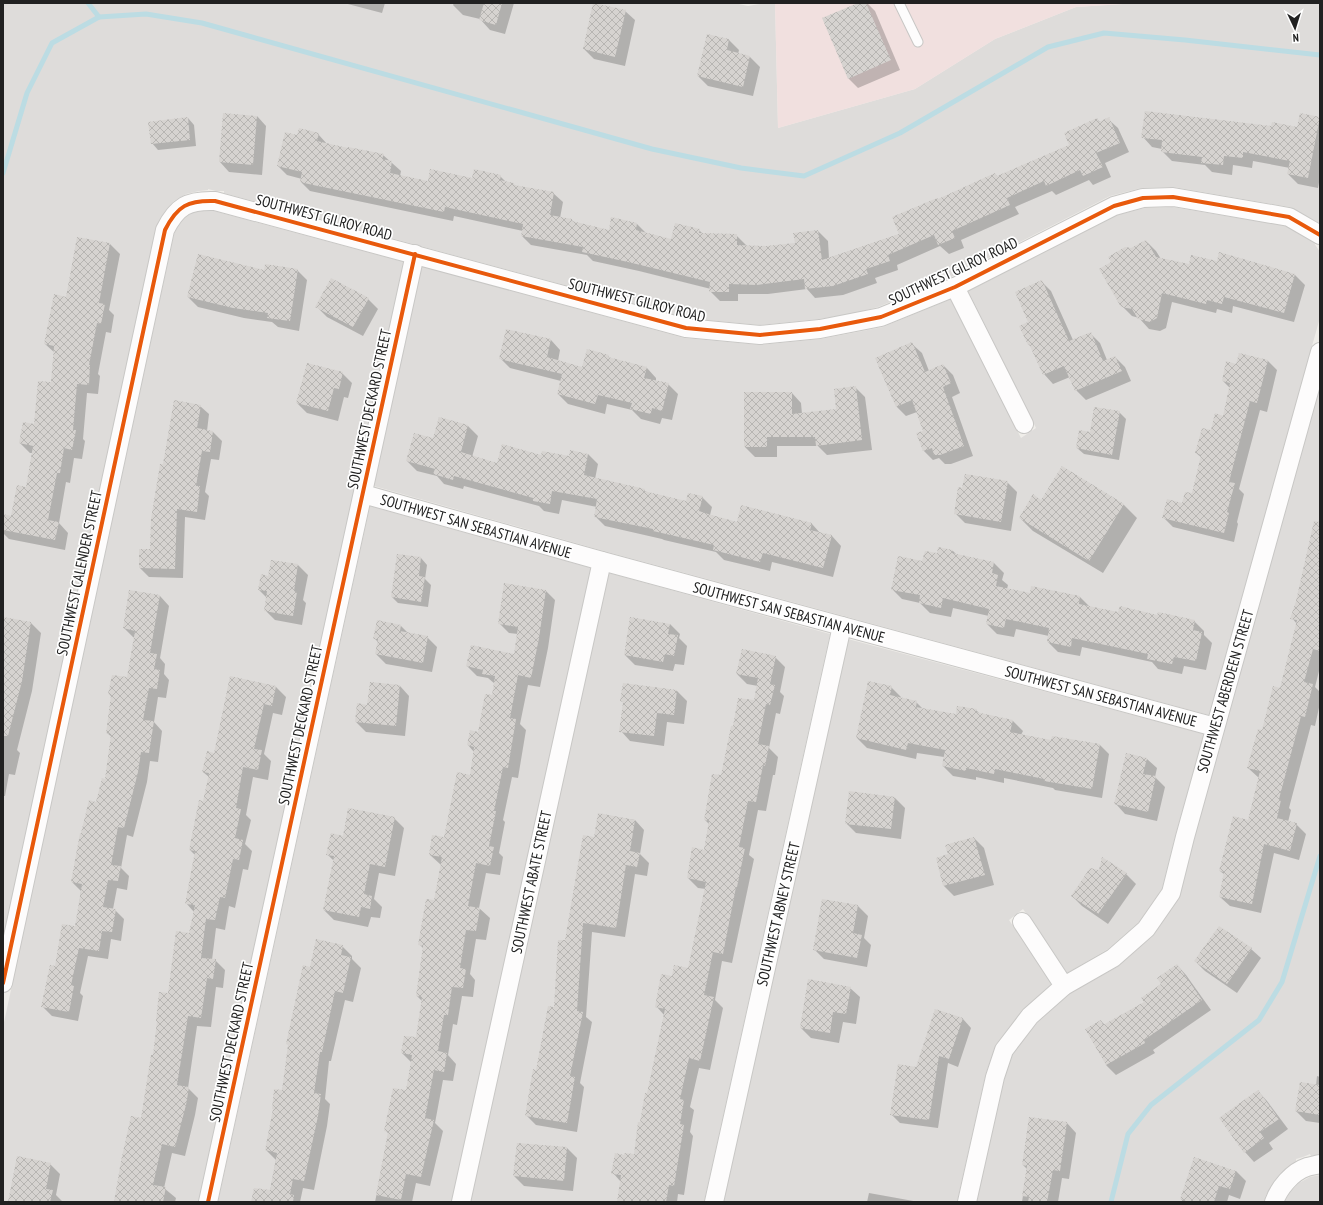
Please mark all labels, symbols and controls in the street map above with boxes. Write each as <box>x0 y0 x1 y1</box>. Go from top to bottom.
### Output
north arrow <box>1275 8 1315 48</box>
text: N <box>1292 31 1299 45</box>
street label: SOUTHWEST GILROY ROAD <box>254 190 394 244</box>
street label: SOUTHWEST GILROY ROAD <box>885 233 1021 309</box>
street label: SOUTHWEST GILROY ROAD <box>567 274 708 326</box>
street label: SOUTHWEST DECKARD STREET <box>343 327 395 491</box>
street label: SOUTHWEST CALENDER STREET <box>52 488 106 657</box>
street label: SOUTHWEST SAN SEBASTIAN AVENUE <box>378 490 574 562</box>
street label: SOUTHWEST SAN SEBASTIAN AVENUE <box>691 577 887 647</box>
street label: SOUTHWEST ABERDEEN STREET <box>1193 607 1257 775</box>
street label: SOUTHWEST DECKARD STREET <box>274 643 326 807</box>
street label: SOUTHWEST SAN SEBASTIAN AVENUE <box>1003 661 1199 731</box>
street label: SOUTHWEST ABATE STREET <box>507 808 556 955</box>
street label: SOUTHWEST ABNEY STREET <box>752 840 804 988</box>
street label: SOUTHWEST DECKARD STREET <box>205 960 257 1124</box>

